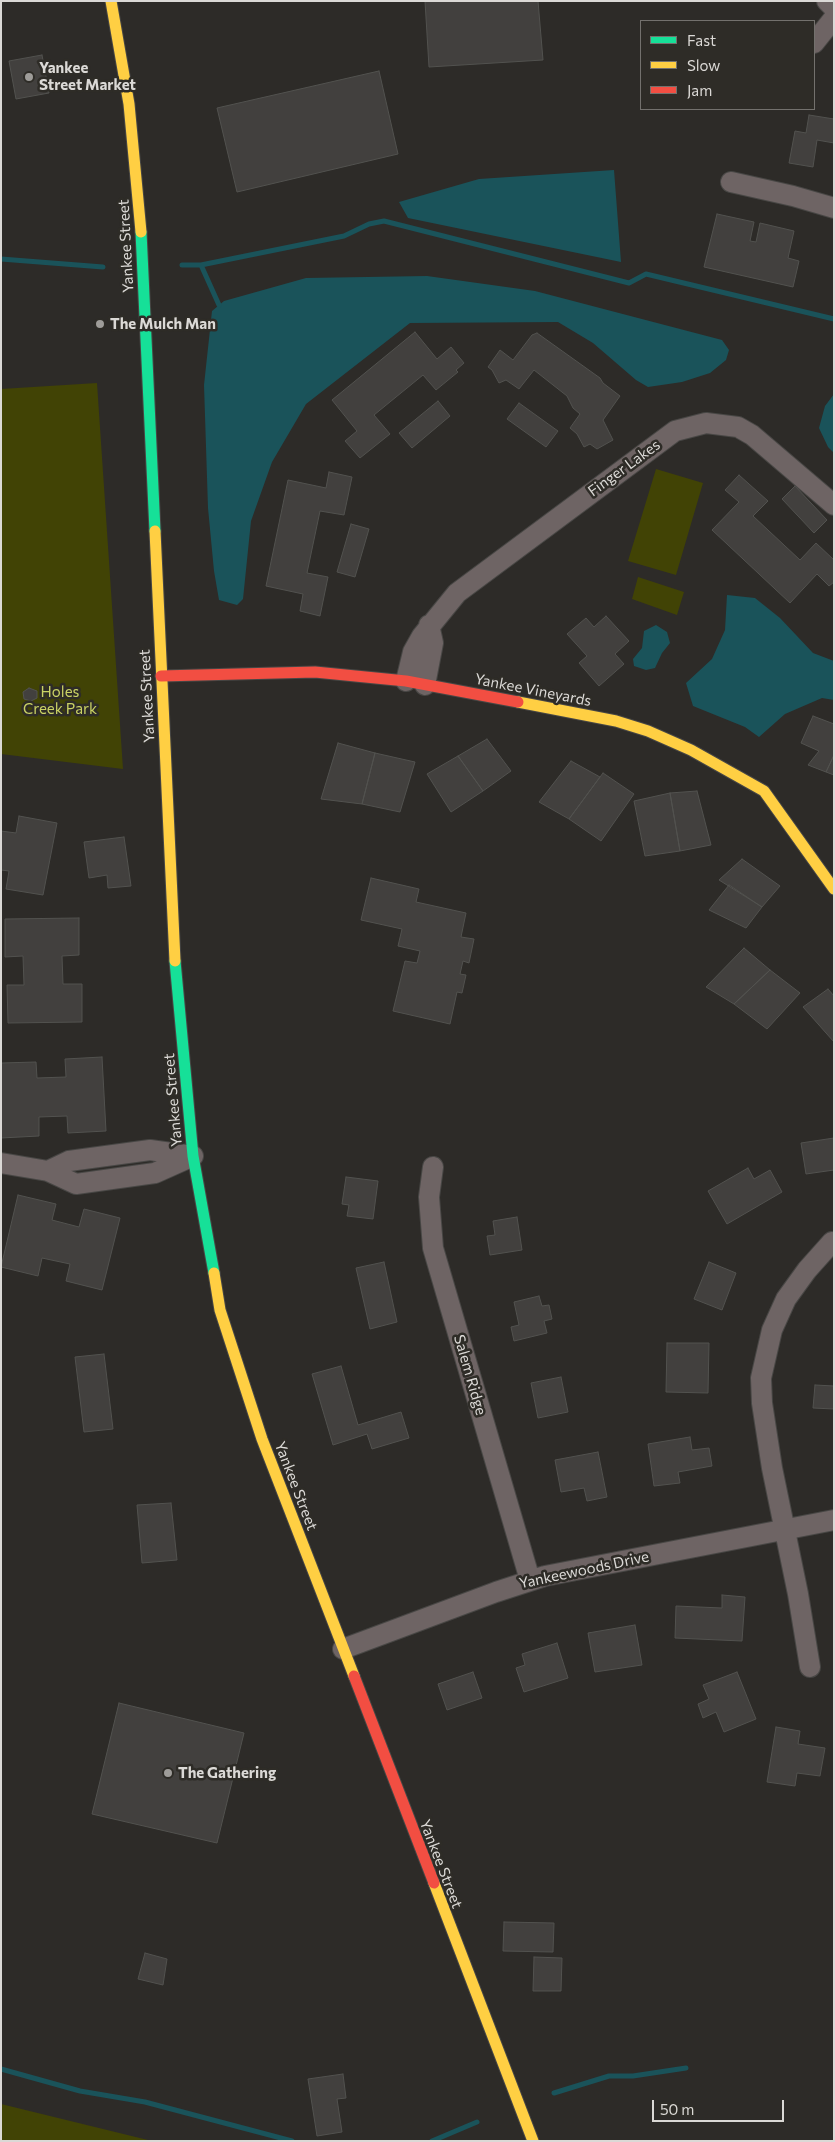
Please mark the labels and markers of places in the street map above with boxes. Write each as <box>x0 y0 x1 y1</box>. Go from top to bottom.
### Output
place label: Yankee Street Market <box>39 59 136 94</box>
marker: Yankee Street Market <box>23 71 35 83</box>
place label: The Mulch Man <box>110 315 216 333</box>
marker: The Mulch Man <box>94 318 106 330</box>
place label: The Gathering <box>178 1764 276 1782</box>
marker: The Gathering <box>162 1767 174 1779</box>

